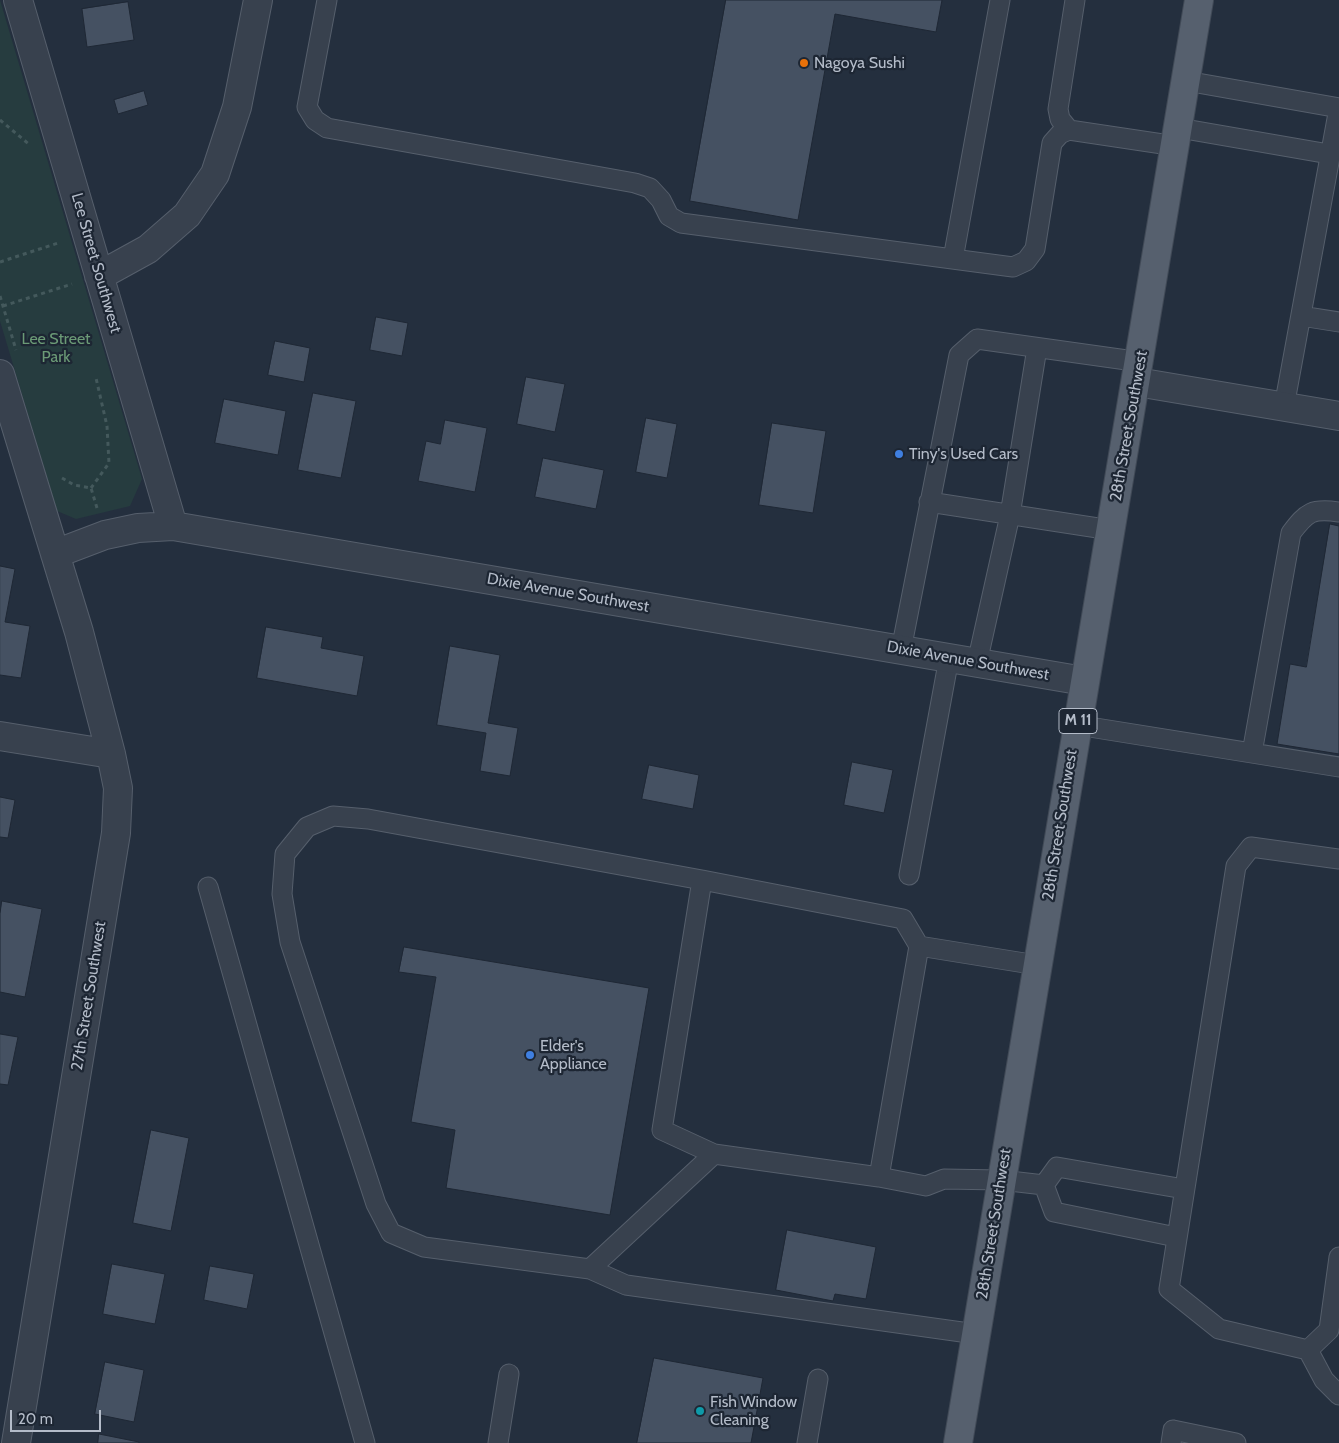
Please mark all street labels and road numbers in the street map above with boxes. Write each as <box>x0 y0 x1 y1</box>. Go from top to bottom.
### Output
street label: Lee Street Southwest <box>67 191 125 335</box>
street label: 28th Street Southwest <box>1106 349 1152 503</box>
street label: Dixie Avenue Southwest <box>485 569 651 617</box>
street label: Dixie Avenue Southwest <box>885 637 1051 685</box>
road number: M 11 <box>1059 708 1097 734</box>
street label: 28th Street Southwest <box>1039 748 1081 902</box>
street label: 27th Street Southwest <box>68 920 110 1072</box>
street label: 28th Street Southwest <box>973 1147 1015 1301</box>

